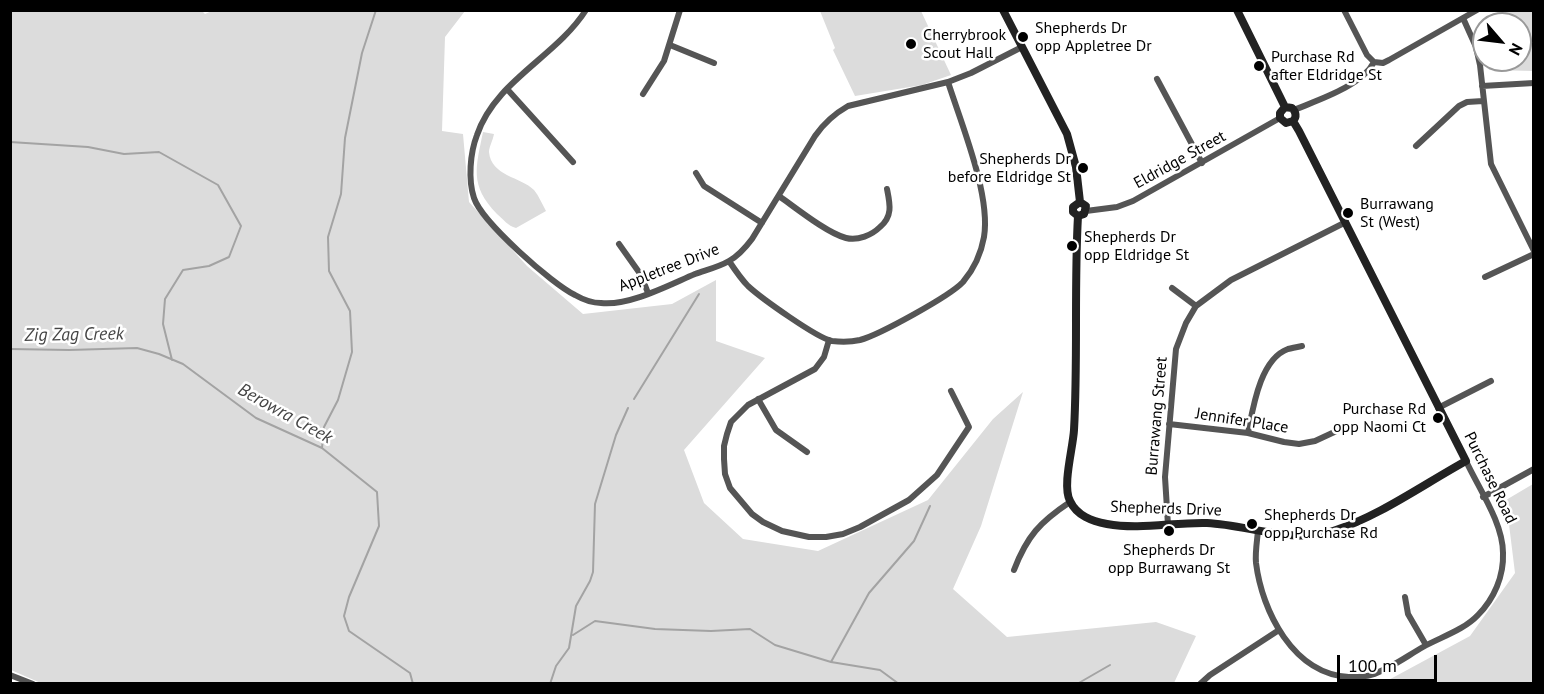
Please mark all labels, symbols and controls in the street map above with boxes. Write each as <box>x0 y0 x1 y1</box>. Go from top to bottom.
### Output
north arrow <box>1472 12 1532 72</box>
place label: Shepherds Dr opp Appletree Dr <box>1035 18 1152 56</box>
place label: Cherrybrook Scout Hall <box>923 25 1006 63</box>
marker: Shepherds Dr opp Appletree Dr <box>1016 30 1030 44</box>
marker: Cherrybrook Scout Hall <box>904 37 918 51</box>
text: N <box>1505 40 1527 59</box>
place label: Purchase Rd after Eldridge St <box>1271 47 1382 85</box>
marker: Purchase Rd after Eldridge St <box>1252 59 1266 73</box>
street label: Eldridge Street <box>1131 127 1229 193</box>
place label: Shepherds Dr before Eldridge St <box>948 149 1071 187</box>
marker: Shepherds Dr before Eldridge St <box>1076 161 1090 175</box>
place label: Burrawang St (West) <box>1360 194 1434 232</box>
marker: Burrawang St (West) <box>1341 206 1355 220</box>
place label: Shepherds Dr opp Eldridge St <box>1084 227 1189 265</box>
marker: Shepherds Dr opp Eldridge St <box>1065 239 1079 253</box>
street label: Appletree Drive <box>616 240 722 296</box>
water label: Zig Zag Creek <box>24 323 124 347</box>
street label: Burrawang Street <box>1142 356 1172 476</box>
water label: Berowra Creek <box>234 379 336 449</box>
place label: Purchase Rd opp Naomi Ct <box>1333 399 1426 437</box>
street label: Jennifer Place <box>1194 404 1290 438</box>
marker: Purchase Rd opp Naomi Ct <box>1431 411 1445 425</box>
street label: Purchase Road <box>1460 429 1520 527</box>
street label: Shepherds Drive <box>1110 497 1222 521</box>
place label: Shepherds Dr opp Purchase Rd <box>1264 505 1378 543</box>
marker: Shepherds Dr opp Purchase Rd <box>1245 517 1259 531</box>
marker: Shepherds Dr opp Burrawang St <box>1162 524 1176 538</box>
place label: Shepherds Dr opp Burrawang St <box>1108 540 1230 578</box>
scale bar <box>1340 643 1440 681</box>
text: 100 m <box>1348 654 1397 677</box>

